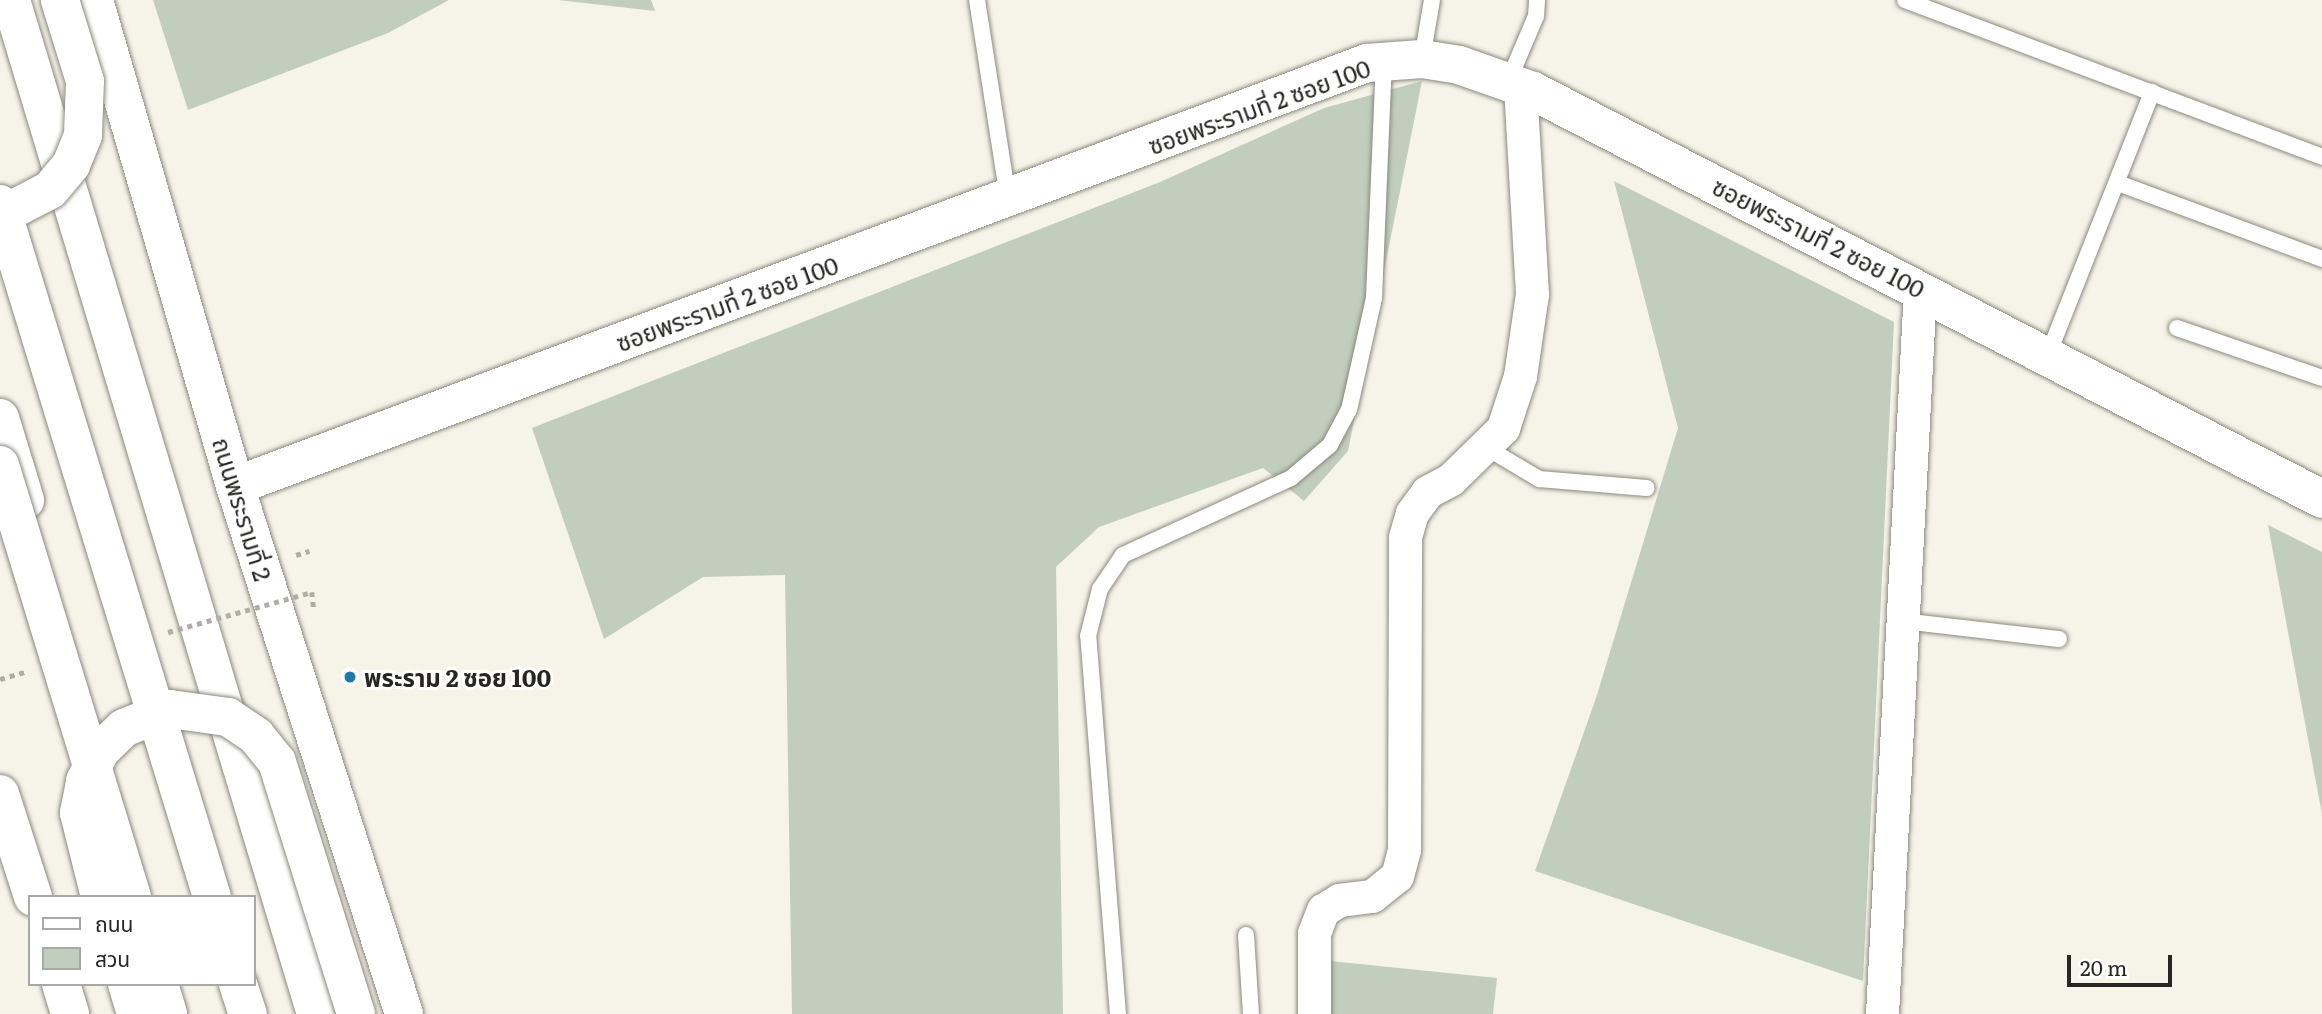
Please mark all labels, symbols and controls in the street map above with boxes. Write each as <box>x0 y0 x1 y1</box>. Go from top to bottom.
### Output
street label: ซอยพระรามที่ 2 ซอย 100 <box>1144 52 1374 160</box>
street label: ซอยพระรามที่ 2 ซอย 100 <box>1708 171 1930 303</box>
street label: ซอยพระรามที่ 2 ซอย 100 <box>612 249 842 357</box>
street label: ถนนพระรามที่ 2 <box>208 434 278 584</box>
place label: พระราม 2 ซอย 100 <box>364 663 551 691</box>
marker: พระราม 2 ซอย 100 <box>342 669 358 685</box>
legend <box>28 895 256 986</box>
text: ถนน <box>95 907 133 938</box>
scale bar <box>2070 940 2175 984</box>
text: สวน <box>95 942 130 973</box>
text: 20 m <box>2080 951 2127 982</box>

